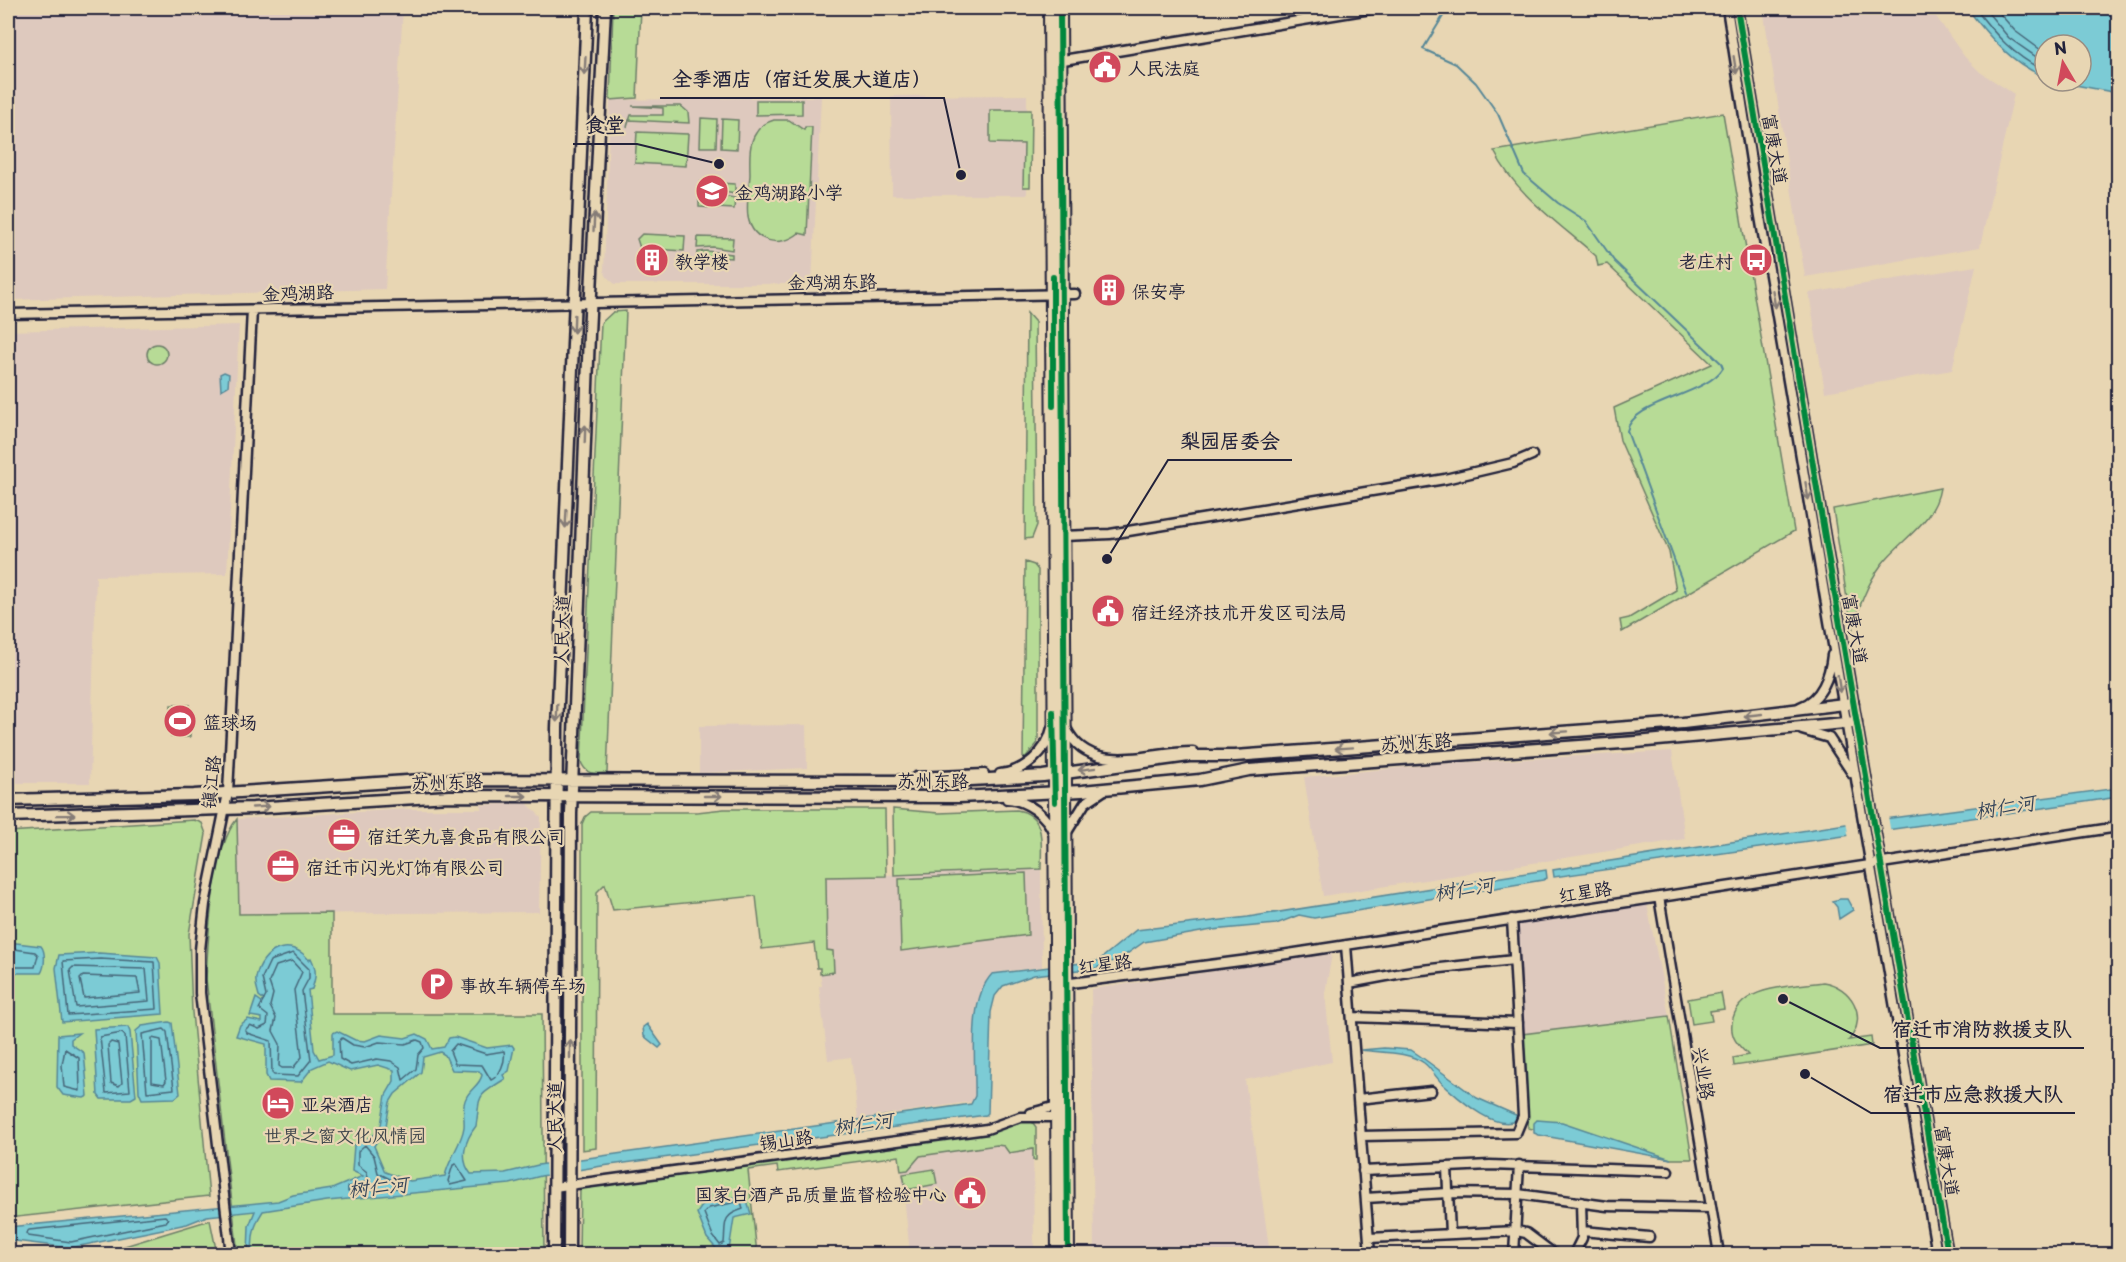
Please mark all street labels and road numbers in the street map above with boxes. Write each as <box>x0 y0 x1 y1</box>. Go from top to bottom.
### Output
street label: 富康大道 <box>1756 111 1796 187</box>
street label: 金鸡湖东路 <box>787 267 877 295</box>
street label: 金鸡湖路 <box>262 277 334 307</box>
street label: 富康大道 <box>1836 591 1876 667</box>
street label: 人民大道 <box>546 594 576 666</box>
street label: 苏州东路 <box>1379 725 1453 757</box>
street label: 镇江路 <box>194 754 226 810</box>
street label: 苏州东路 <box>411 766 483 796</box>
street label: 苏州东路 <box>897 766 969 793</box>
street label: 红星路 <box>1556 873 1614 909</box>
street label: 红星路 <box>1077 946 1133 980</box>
street label: 兴业路 <box>1687 1044 1723 1102</box>
street label: 人民大道 <box>540 1081 567 1153</box>
street label: 锡山路 <box>757 1122 815 1156</box>
street label: 富康大道 <box>1929 1123 1967 1199</box>

